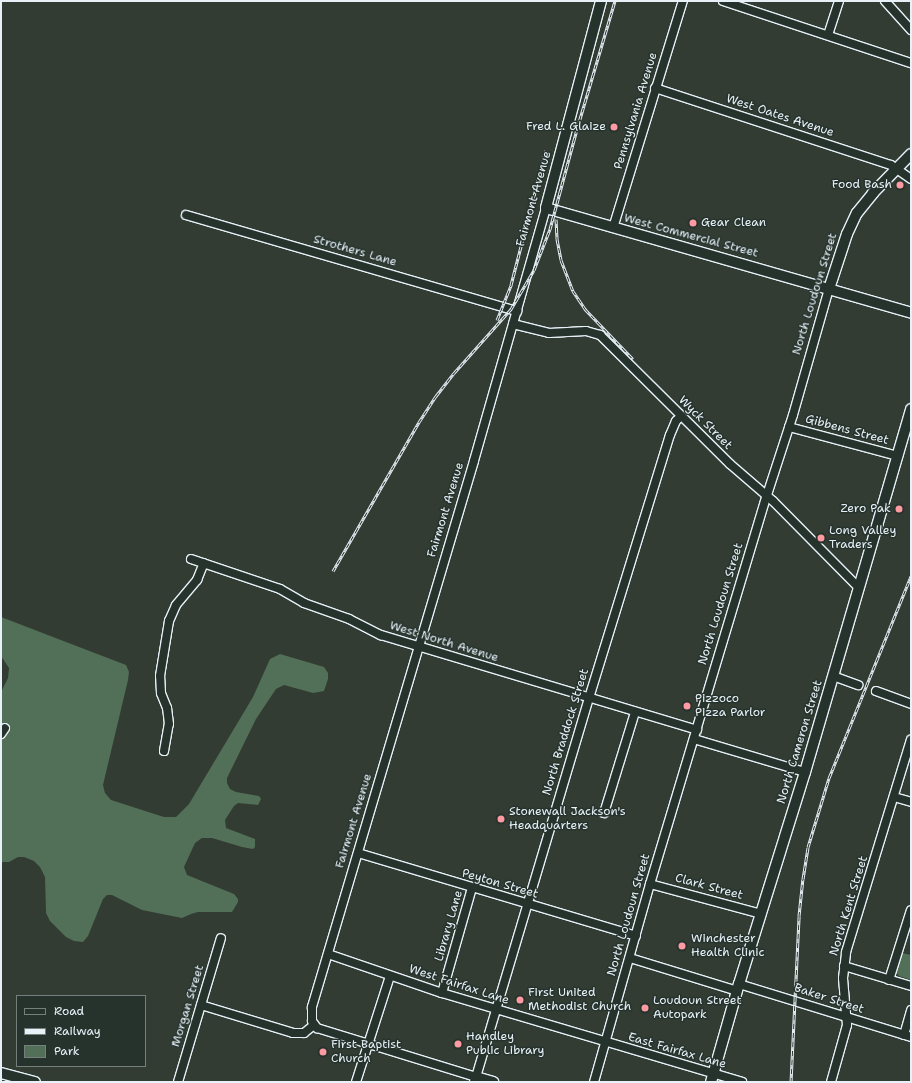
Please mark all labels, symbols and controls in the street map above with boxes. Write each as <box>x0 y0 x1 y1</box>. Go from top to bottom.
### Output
street label: Pennsylvania Avenue <box>611 51 661 171</box>
street label: West Oates Avenue <box>724 92 836 140</box>
place label: Fred L. Glaize <box>526 120 606 134</box>
marker: Fred L. Glaize <box>609 122 619 132</box>
street label: Fairmont Avenue <box>514 150 554 248</box>
place label: Food Bash <box>832 178 892 192</box>
marker: Food Bash <box>895 180 905 190</box>
street label: West Commercial Street <box>622 211 760 261</box>
place label: Gear Clean <box>701 216 766 230</box>
marker: Gear Clean <box>688 218 698 228</box>
street label: North Loudoun Street <box>790 231 840 357</box>
street label: Strothers Lane <box>312 232 398 270</box>
street label: Wyck Street <box>675 393 735 453</box>
street label: Gibbens Street <box>804 412 890 448</box>
street label: Fairmont Avenue <box>425 461 467 559</box>
place label: Zero Pak <box>840 502 891 516</box>
marker: Zero Pak <box>894 504 904 514</box>
place label: Long Valley Traders <box>829 524 896 552</box>
marker: Long Valley Traders <box>816 533 826 543</box>
street label: North Loudoun Street <box>696 541 746 667</box>
street label: West North Avenue <box>388 619 500 665</box>
street label: North Braddock Street <box>540 667 592 797</box>
street label: North Cameron Street <box>774 678 826 806</box>
place label: Pizzoco Pizza Parlor <box>695 692 766 720</box>
marker: Pizzoco Pizza Parlor <box>682 701 692 711</box>
street label: Fairmont Avenue <box>333 772 375 870</box>
place label: Stonewall Jackson's Headquarters <box>509 805 626 833</box>
marker: Stonewall Jackson's Headquarters <box>496 814 506 824</box>
street label: North Loudoun Street <box>605 852 653 978</box>
street label: North Kent Street <box>827 854 871 958</box>
street label: Peyton Street <box>460 866 540 902</box>
street label: Clark Street <box>673 871 745 903</box>
street label: Library Lane <box>432 889 466 963</box>
place label: Winchester Health Clinic <box>691 932 764 960</box>
marker: Winchester Health Clinic <box>676 940 688 952</box>
street label: West Fairfax Lane <box>407 962 511 1008</box>
street label: Morgan Street <box>169 963 207 1049</box>
street label: Baker Street <box>792 981 866 1017</box>
place label: First United Methodist Church <box>528 986 631 1014</box>
place label: Loudoun Street Autopark <box>653 994 742 1022</box>
legend <box>16 995 146 1067</box>
marker: First United Methodist Church <box>515 995 525 1005</box>
text: Road <box>54 1003 84 1019</box>
marker: Loudoun Street Autopark <box>640 1003 650 1013</box>
text: Railway <box>54 1023 101 1039</box>
place label: Handley Public Library <box>466 1030 544 1058</box>
street label: East Fairfax Lane <box>626 1030 728 1072</box>
place label: First Baptist Church <box>331 1038 401 1066</box>
marker: Handley Public Library <box>453 1039 463 1049</box>
text: Park <box>54 1043 80 1059</box>
marker: First Baptist Church <box>318 1047 328 1057</box>

